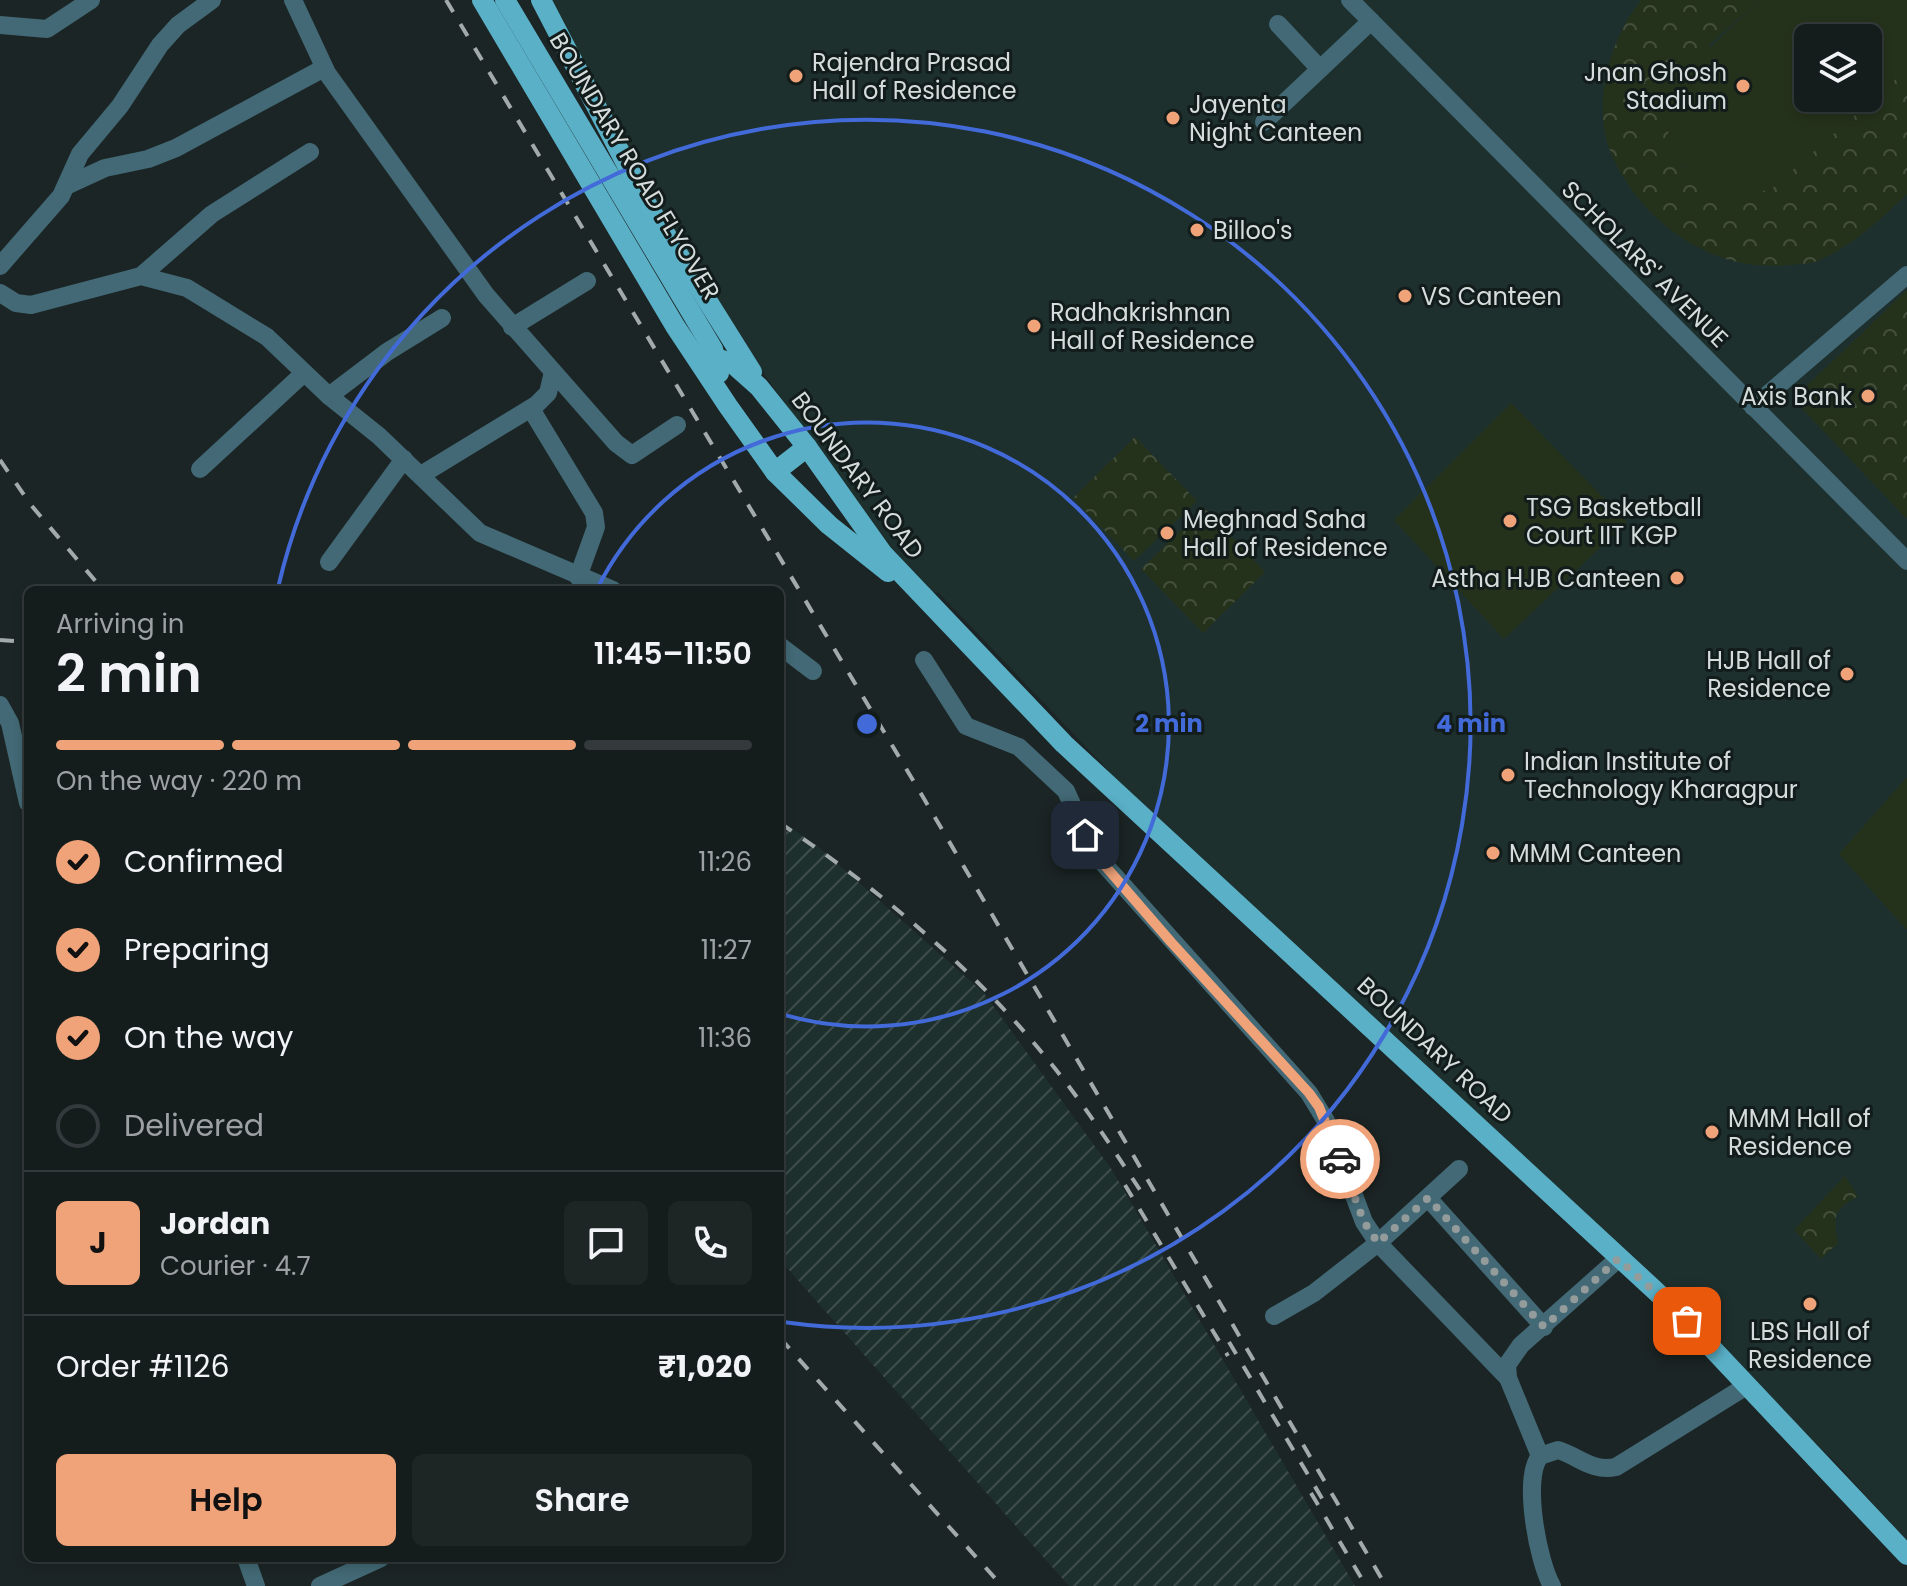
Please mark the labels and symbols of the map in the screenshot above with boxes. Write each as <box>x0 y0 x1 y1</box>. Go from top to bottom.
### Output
street label: BOUNDARY ROAD FLYOVER <box>542 26 728 306</box>
place label: Rajendra Prasad Hall of Residence <box>812 46 1017 107</box>
place label: Jnan Ghosh Stadium <box>1584 56 1727 117</box>
marker: Rajendra Prasad Hall of Residence <box>787 67 805 85</box>
marker: Jnan Ghosh Stadium <box>1734 77 1752 95</box>
place label: Jayenta Night Canteen <box>1189 88 1362 149</box>
marker: Jayenta Night Canteen <box>1164 109 1182 127</box>
street label: SCHOLARS' AVENUE <box>1554 173 1736 355</box>
place label: Billoo's <box>1213 214 1293 247</box>
marker: Billoo's <box>1188 221 1206 239</box>
place label: VS Canteen <box>1421 280 1562 313</box>
marker: VS Canteen <box>1396 287 1414 305</box>
place label: Radhakrishnan Hall of Residence <box>1050 296 1255 357</box>
marker: Radhakrishnan Hall of Residence <box>1025 317 1043 335</box>
place label: Axis Bank <box>1741 380 1853 413</box>
street label: BOUNDARY ROAD <box>784 385 932 565</box>
marker: Axis Bank <box>1859 387 1877 405</box>
place label: TSG Basketball Court IIT KGP <box>1526 491 1702 552</box>
place label: Meghnad Saha Hall of Residence <box>1183 503 1388 564</box>
marker: TSG Basketball Court IIT KGP <box>1501 512 1519 530</box>
marker: Meghnad Saha Hall of Residence <box>1158 524 1176 542</box>
place label: Astha HJB Canteen <box>1431 562 1661 595</box>
marker: Astha HJB Canteen <box>1668 569 1686 587</box>
place label: HJB Hall of Residence <box>1706 644 1831 705</box>
marker: HJB Hall of Residence <box>1838 665 1856 683</box>
text: 2 min <box>1135 707 1203 740</box>
text: 4 min <box>1436 707 1506 740</box>
centre of rings <box>853 710 881 738</box>
place label: Indian Institute of Technology Kharagpur <box>1524 745 1798 806</box>
marker: Indian Institute of Technology Kharagpur <box>1499 766 1517 784</box>
pin <box>1051 801 1119 869</box>
place label: MMM Canteen <box>1509 837 1681 870</box>
marker: MMM Canteen <box>1484 844 1502 862</box>
street label: BOUNDARY ROAD <box>1350 969 1520 1131</box>
place label: MMM Hall of Residence <box>1728 1102 1871 1163</box>
courier <box>1300 1119 1380 1199</box>
marker: MMM Hall of Residence <box>1703 1123 1721 1141</box>
pin <box>1653 1287 1721 1355</box>
marker: LBS Hall of Residence <box>1801 1295 1819 1313</box>
place label: LBS Hall of Residence <box>1748 1315 1872 1376</box>

